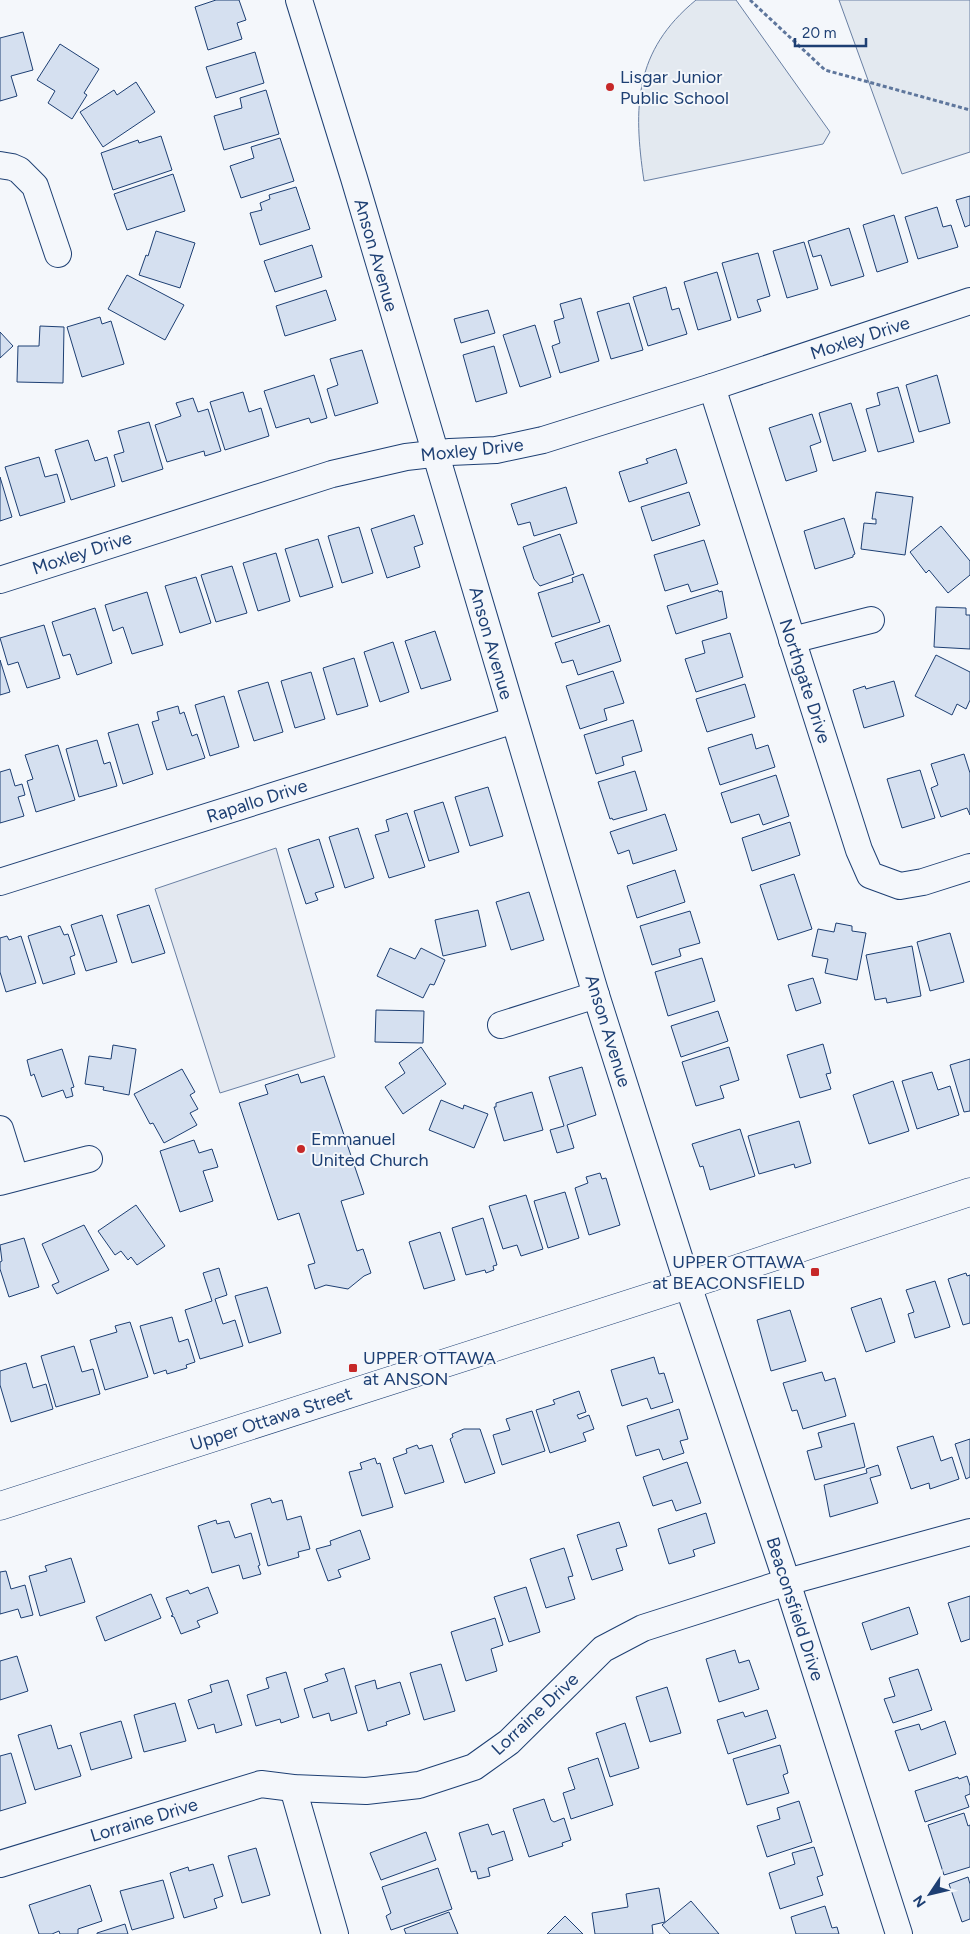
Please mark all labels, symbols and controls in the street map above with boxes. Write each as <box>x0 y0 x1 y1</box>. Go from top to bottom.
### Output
scale bar <box>795 15 866 47</box>
text: 20 m <box>802 24 836 42</box>
place label: Lisgar Junior Public School <box>620 66 729 109</box>
marker: Lisgar Junior Public School <box>604 81 616 93</box>
street label: Anson Avenue <box>349 196 403 314</box>
street label: Moxley Drive <box>808 312 913 364</box>
street label: Moxley Drive <box>420 434 525 466</box>
street label: Moxley Drive <box>30 527 135 579</box>
street label: Anson Avenue <box>464 584 518 702</box>
street label: Northgate Drive <box>774 616 836 746</box>
street label: Rapallo Drive <box>204 774 310 828</box>
street label: Anson Avenue <box>580 972 636 1090</box>
place label: Emmanuel United Church <box>311 1128 428 1171</box>
marker: Emmanuel United Church <box>295 1143 307 1155</box>
place label: UPPER OTTAWA at BEACONSFIELD <box>652 1251 805 1294</box>
marker: UPPER OTTAWA at BEACONSFIELD <box>809 1266 821 1278</box>
place label: UPPER OTTAWA at ANSON <box>363 1347 496 1390</box>
marker: UPPER OTTAWA at ANSON <box>347 1362 359 1374</box>
street label: Upper Ottawa Street <box>187 1382 355 1456</box>
street label: Beaconsfield Drive <box>761 1534 829 1684</box>
street label: Lorraine Drive <box>487 1668 583 1760</box>
street label: Lorraine Drive <box>88 1793 201 1847</box>
north arrow <box>905 1869 955 1919</box>
text: N <box>910 1892 930 1910</box>

